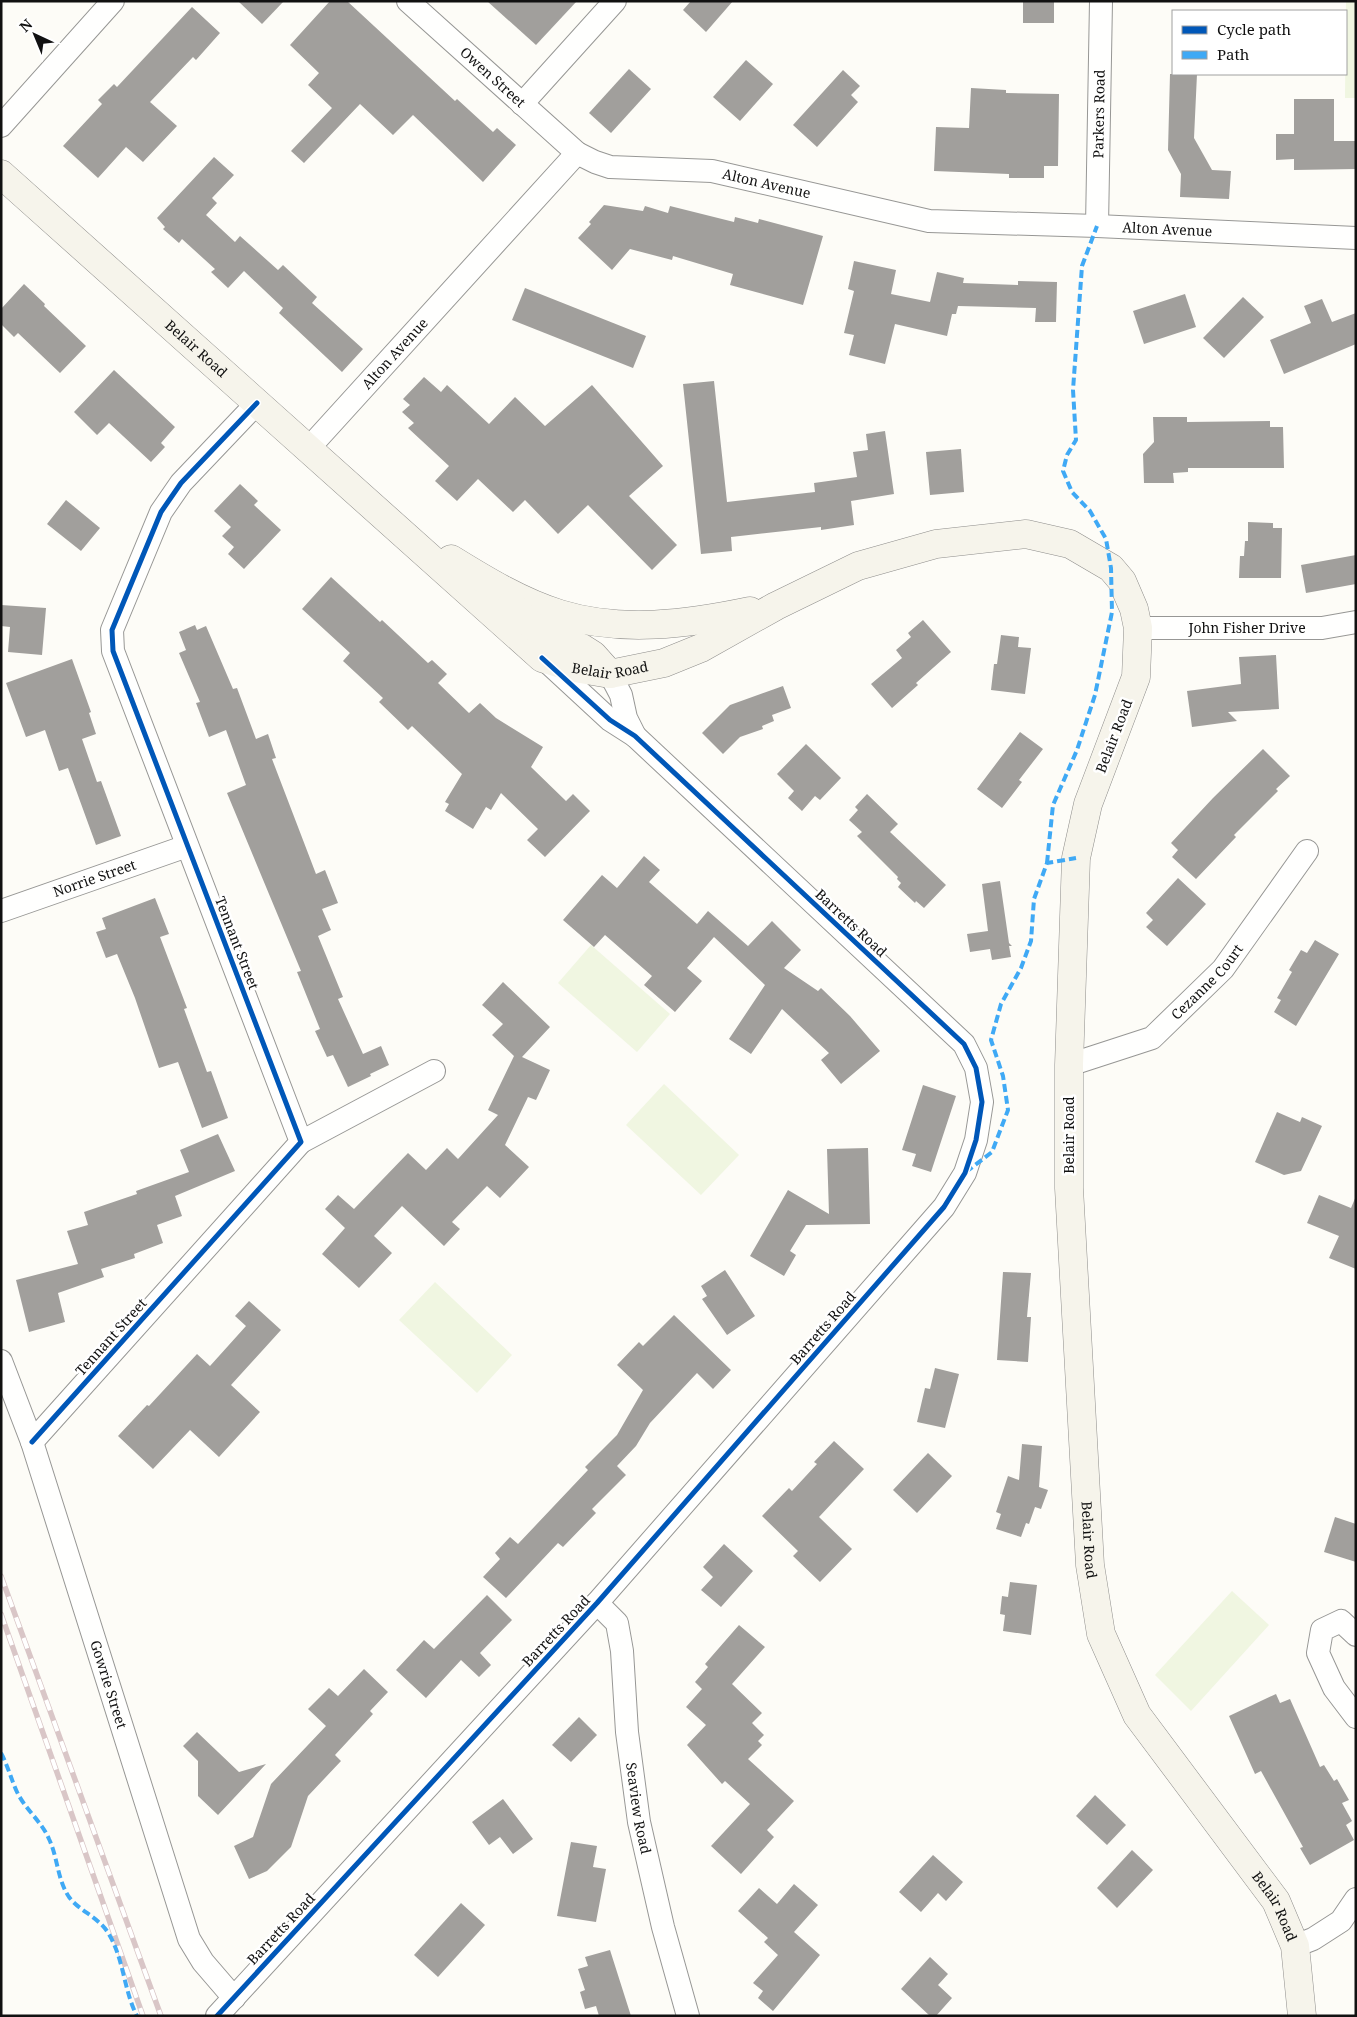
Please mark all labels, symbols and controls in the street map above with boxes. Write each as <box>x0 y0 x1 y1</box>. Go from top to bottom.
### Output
north arrow <box>10 10 60 60</box>
legend <box>1172 10 1347 75</box>
text: N <box>15 15 36 36</box>
text: Cycle path <box>1217 19 1292 39</box>
street label: Owen Street <box>456 42 530 111</box>
text: Path <box>1217 44 1250 64</box>
street label: Parkers Road <box>1088 69 1109 159</box>
street label: Alton Avenue <box>721 164 813 202</box>
street label: Alton Avenue <box>1122 217 1213 240</box>
street label: Alton Avenue <box>357 314 432 393</box>
street label: Belair Road <box>161 315 232 381</box>
street label: John Fisher Drive <box>1187 618 1306 637</box>
street label: Belair Road <box>570 656 650 683</box>
street label: Belair Road <box>1091 696 1136 775</box>
street label: Norrie Street <box>50 855 138 901</box>
street label: Barretts Road <box>811 885 891 961</box>
street label: Tennant Street <box>211 894 264 992</box>
street label: Cezanne Court <box>1167 940 1247 1024</box>
street label: Belair Road <box>1059 1096 1078 1174</box>
street label: Barretts Road <box>786 1287 860 1368</box>
street label: Tennant Street <box>71 1294 151 1379</box>
street label: Belair Road <box>1077 1501 1102 1580</box>
street label: Barretts Road <box>518 1591 594 1671</box>
street label: Gowrie Street <box>86 1638 132 1731</box>
street label: Seaview Road <box>622 1761 656 1856</box>
street label: Belair Road <box>1248 1867 1302 1944</box>
street label: Barretts Road <box>243 1889 319 1969</box>

